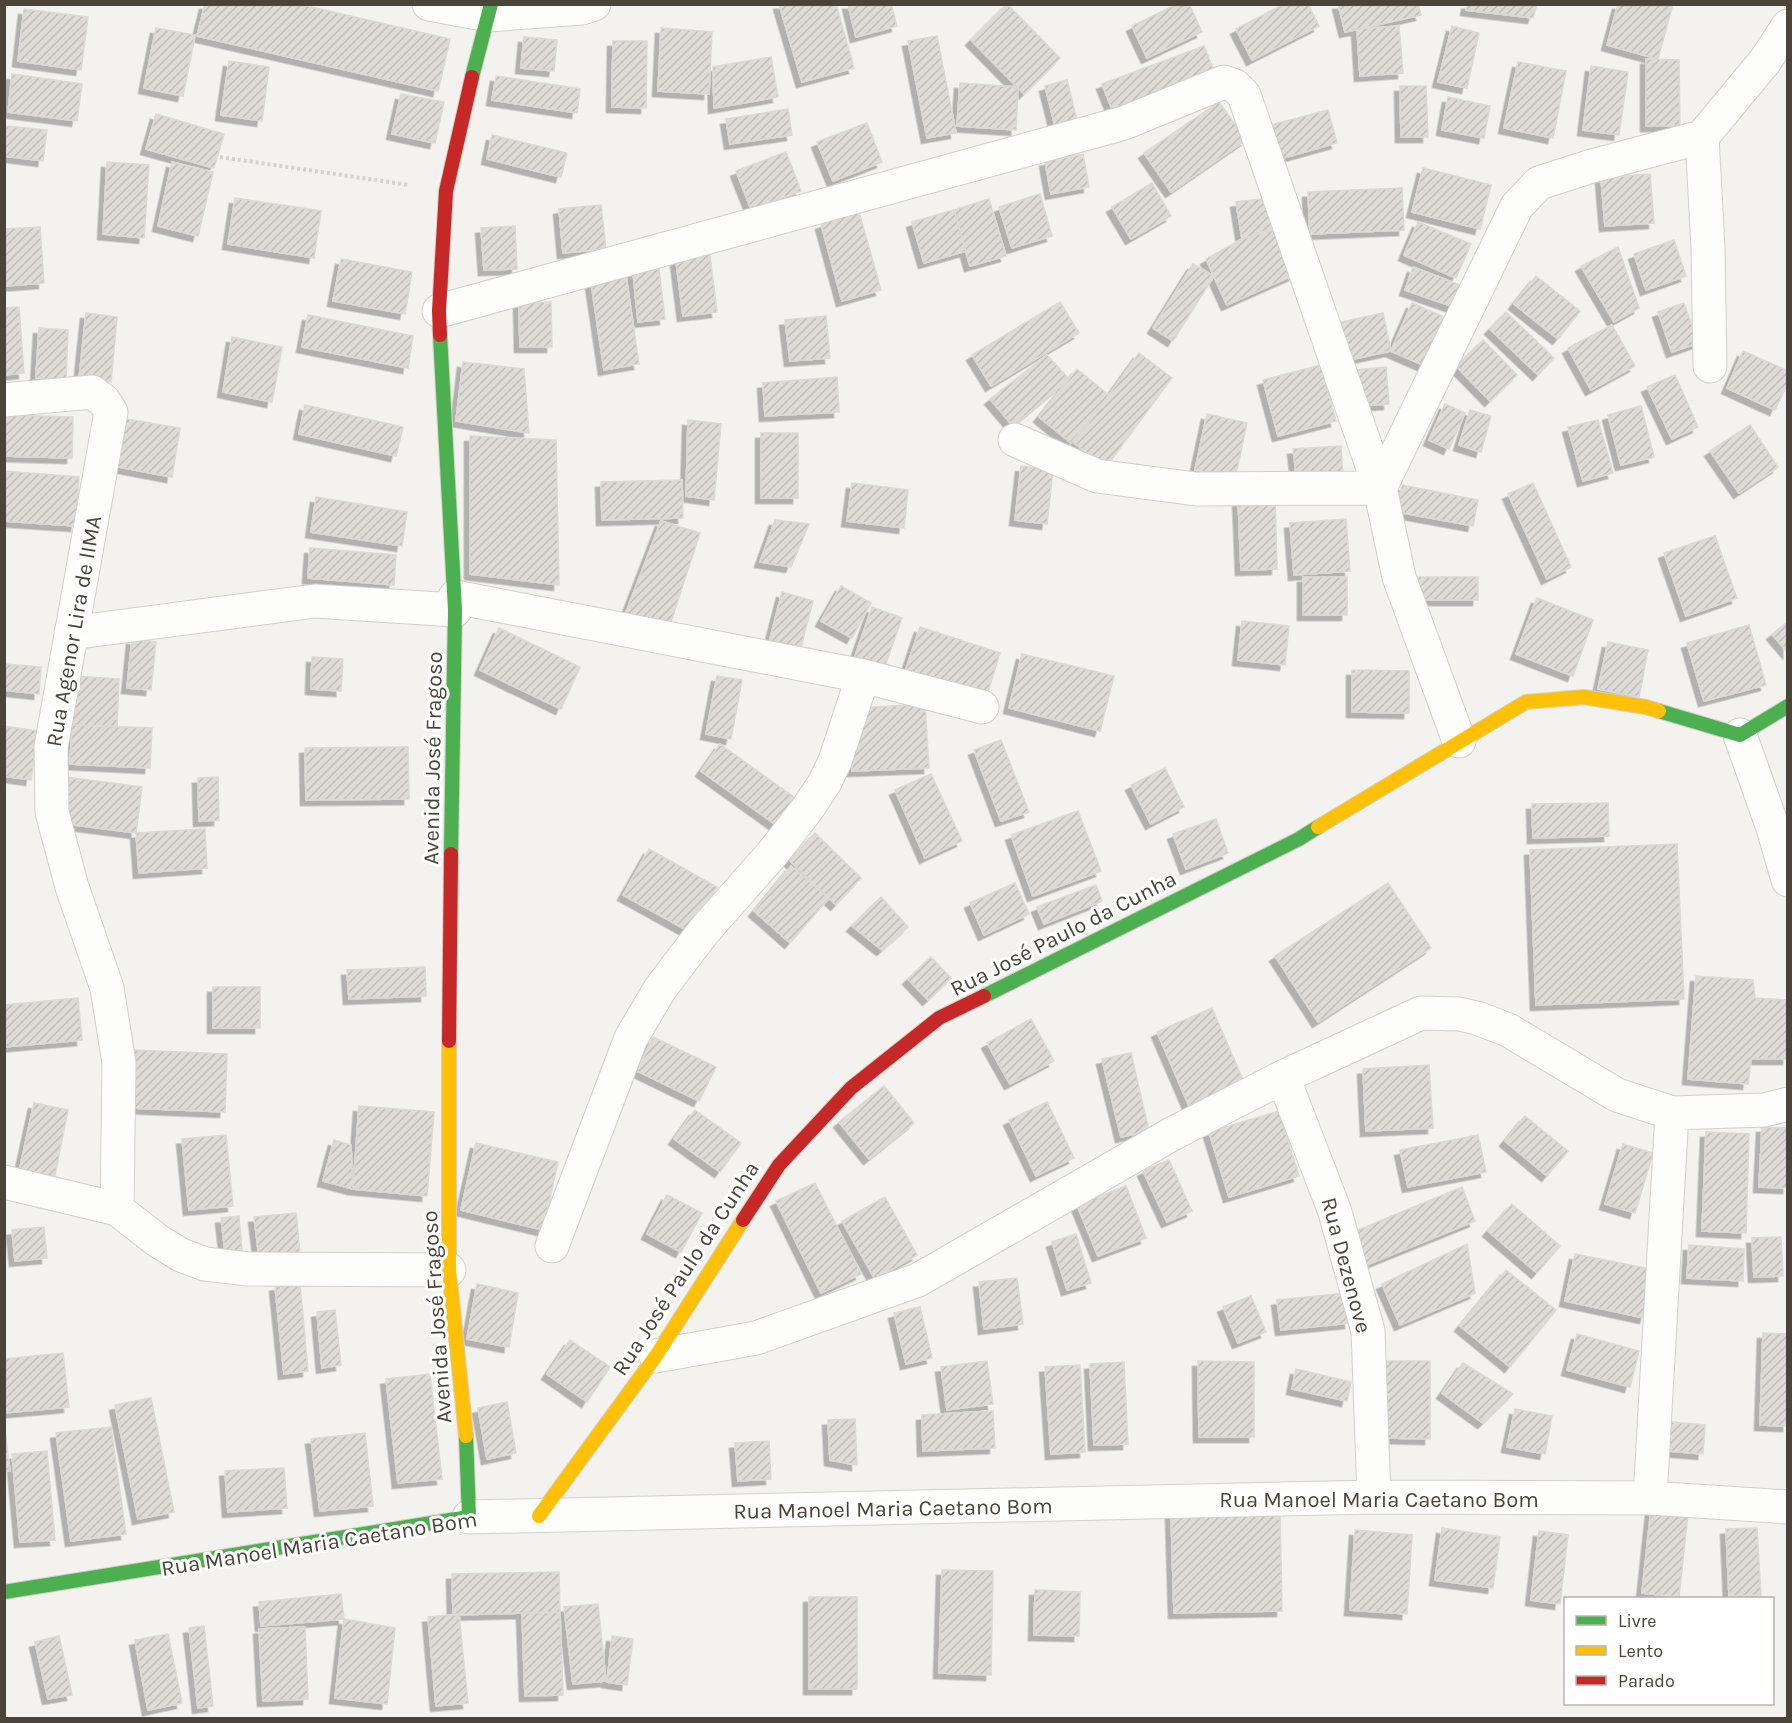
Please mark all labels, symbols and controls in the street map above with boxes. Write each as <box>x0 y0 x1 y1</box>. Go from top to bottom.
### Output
street label: Rua Agenor Lira de lIMA <box>41 513 107 749</box>
street label: Avenida José Fragoso <box>418 651 448 865</box>
street label: Rua José Paulo da Cunha <box>946 866 1181 1002</box>
street label: Rua José Paulo da Cunha <box>607 1157 765 1380</box>
street label: Rua Dezenove <box>1315 1195 1377 1336</box>
street label: Avenida José Fragoso <box>417 1210 457 1424</box>
street label: Rua Manoel Maria Caetano Bom <box>1219 1487 1539 1513</box>
street label: Rua Manoel Maria Caetano Bom <box>733 1493 1053 1525</box>
street label: Rua Manoel Maria Caetano Bom <box>159 1506 479 1582</box>
legend <box>1564 1597 1774 1705</box>
text: Livre <box>1618 1610 1657 1632</box>
text: Lento <box>1618 1640 1663 1662</box>
text: Parado <box>1618 1670 1675 1692</box>

